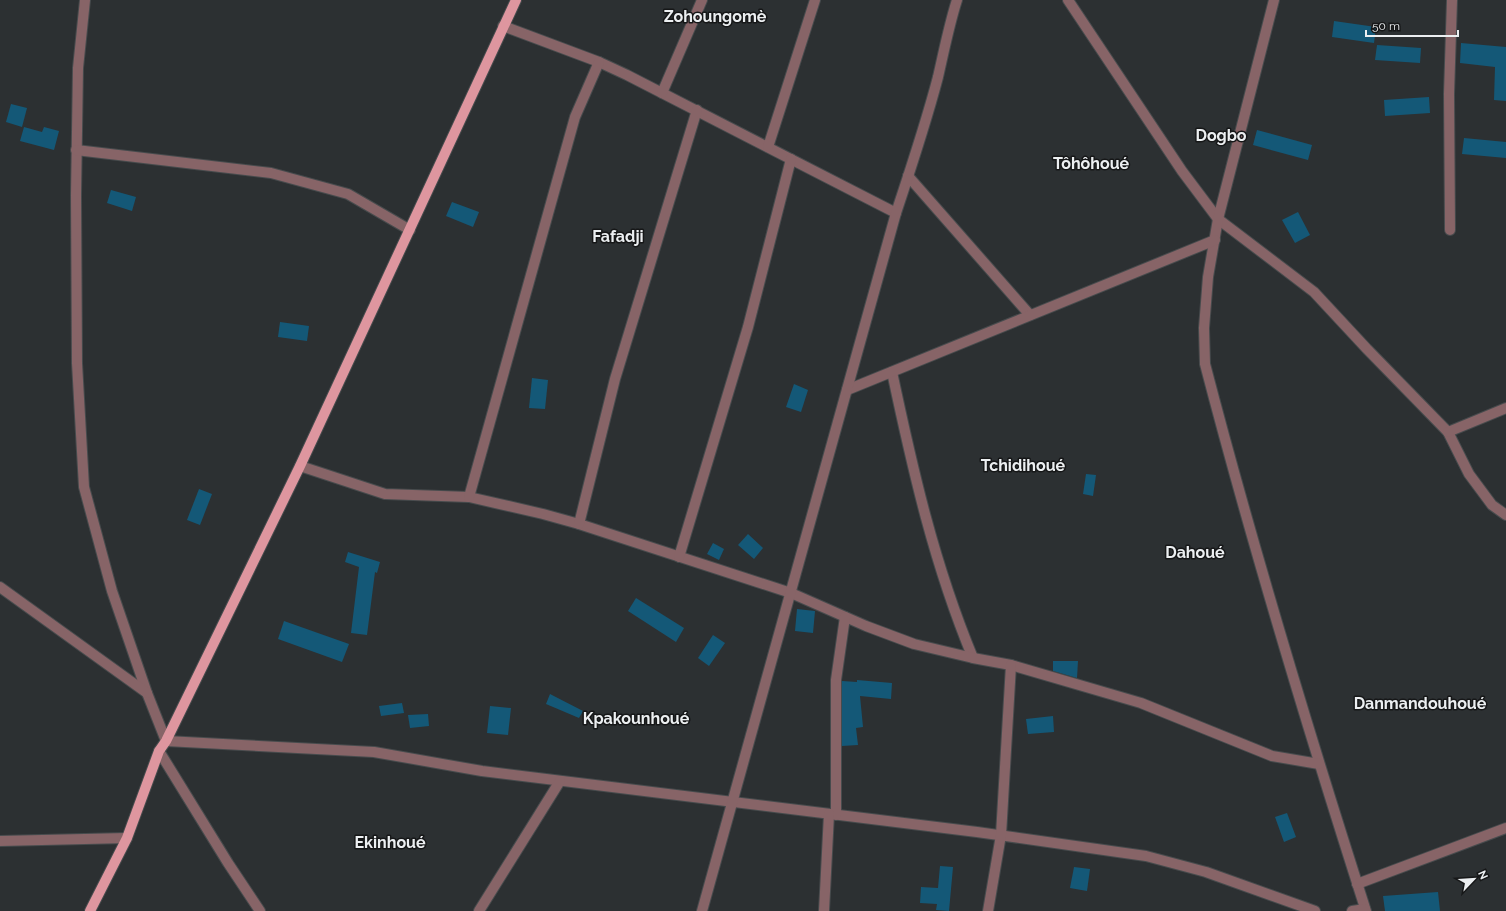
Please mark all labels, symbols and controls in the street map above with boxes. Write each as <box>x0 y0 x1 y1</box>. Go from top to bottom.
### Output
district label: Zohoungomè <box>664 7 767 26</box>
scale bar <box>1366 12 1458 38</box>
text: 50 m <box>1372 19 1400 33</box>
district label: Dogbo <box>1195 126 1247 145</box>
district label: Tôhôhoué <box>1053 154 1130 173</box>
district label: Fafadji <box>592 227 644 246</box>
district label: Tchidihoué <box>981 456 1066 475</box>
district label: Dahoué <box>1165 543 1225 562</box>
district label: Danmandouhoué <box>1354 694 1487 713</box>
district label: Kpakounhoué <box>583 709 690 728</box>
district label: Ekinhoué <box>354 833 426 852</box>
north arrow <box>1454 859 1494 899</box>
text: N <box>1475 868 1490 882</box>

